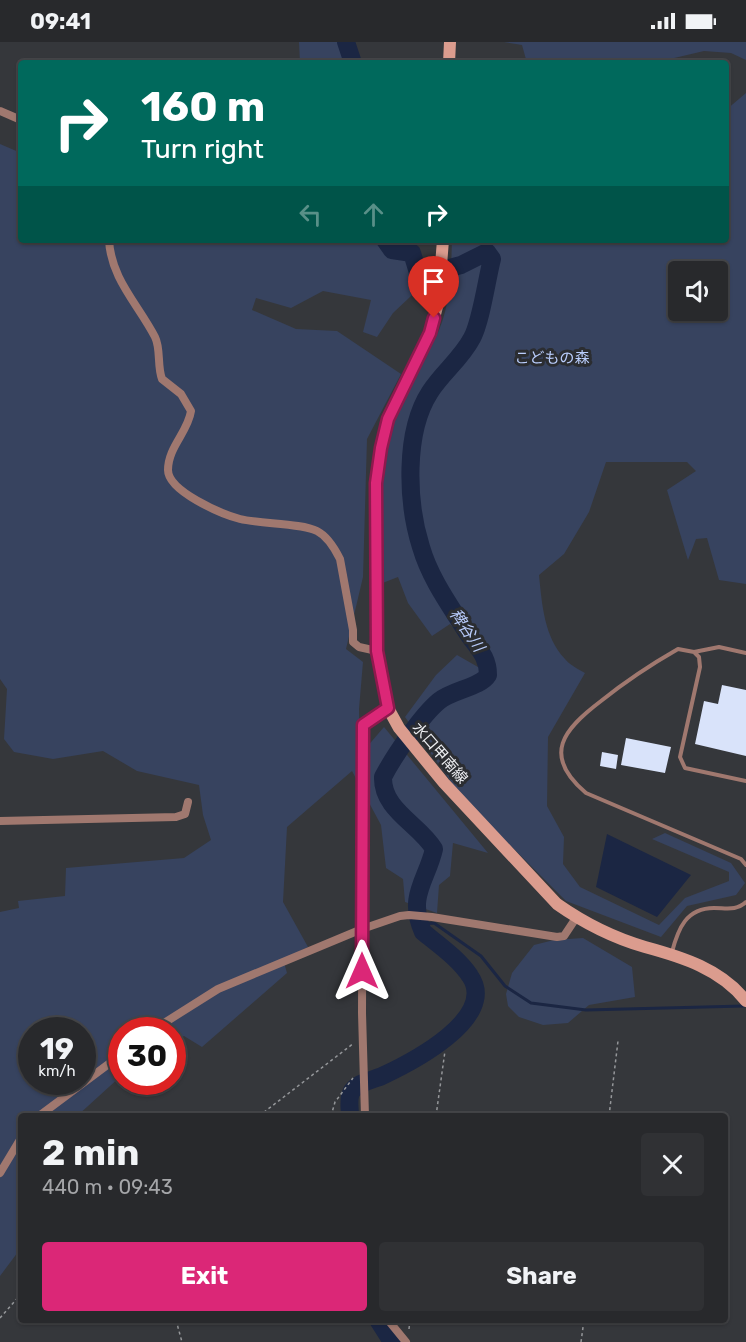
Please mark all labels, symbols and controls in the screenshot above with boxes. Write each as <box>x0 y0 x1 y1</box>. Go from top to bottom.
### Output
text: 09:41 <box>30 8 91 35</box>
text: 160 m <box>141 82 265 132</box>
icon: right <box>42 84 120 162</box>
text: Turn right <box>141 133 264 165</box>
icon: left <box>294 198 327 231</box>
icon: ahead <box>357 198 390 231</box>
icon: right <box>420 198 453 231</box>
pin <box>408 256 459 318</box>
map controls <box>668 261 728 321</box>
button: sound <box>668 261 728 321</box>
icon: arrive <box>417 265 450 298</box>
park label: こどもの森 <box>514 349 590 367</box>
water label: 稗谷川 <box>446 605 489 657</box>
street label: 水口甲南線 <box>409 719 471 787</box>
position arrow <box>330 939 394 1003</box>
speed limit sign: 30 <box>108 1017 186 1095</box>
text: 19 <box>40 1031 74 1067</box>
text: km/h <box>38 1062 76 1080</box>
text: 2 min <box>42 1131 140 1174</box>
button: close <box>641 1133 704 1196</box>
text: 440 m · 09:43 <box>42 1175 173 1199</box>
button: Exit <box>42 1242 367 1311</box>
button: Share <box>379 1242 704 1311</box>

